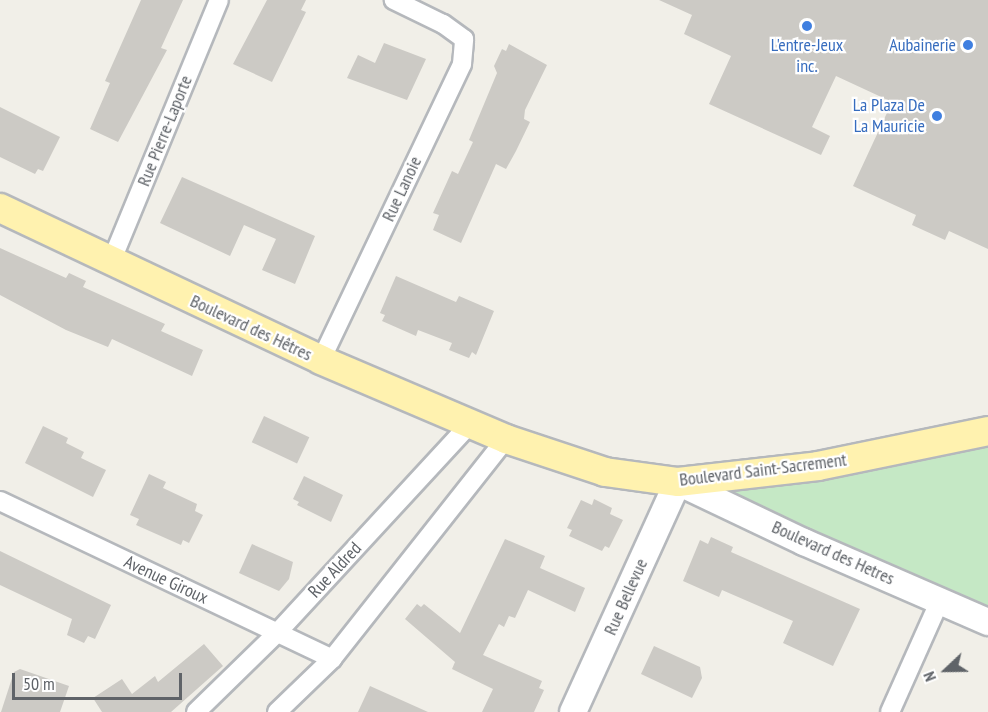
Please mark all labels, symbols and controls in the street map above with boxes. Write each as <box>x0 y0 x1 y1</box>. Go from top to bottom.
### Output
marker: L'entre-Jeux inc. <box>800 19 814 33</box>
place label: Aubainerie <box>889 34 956 56</box>
place label: L'entre-Jeux inc. <box>771 35 843 78</box>
marker: Aubainerie <box>961 38 975 52</box>
street label: Rue Pierre-Laporte <box>133 73 197 189</box>
place label: La Plaza De La Mauricie <box>853 95 925 138</box>
marker: La Plaza De La Mauricie <box>930 109 944 123</box>
street label: Rue Lanoie <box>378 153 426 225</box>
street label: Boulevard des Hêtres <box>187 290 315 366</box>
street label: Boulevard Saint-Sacrement <box>678 449 848 491</box>
street label: Boulevard des Hetres <box>768 516 898 590</box>
street label: Rue Aldred <box>304 538 366 602</box>
street label: Avenue Giroux <box>121 551 211 609</box>
street label: Rue Bellevue <box>600 555 652 639</box>
north arrow <box>916 640 976 700</box>
scale bar <box>15 661 184 699</box>
text: N <box>918 669 940 685</box>
text: 50 m <box>23 672 55 695</box>

